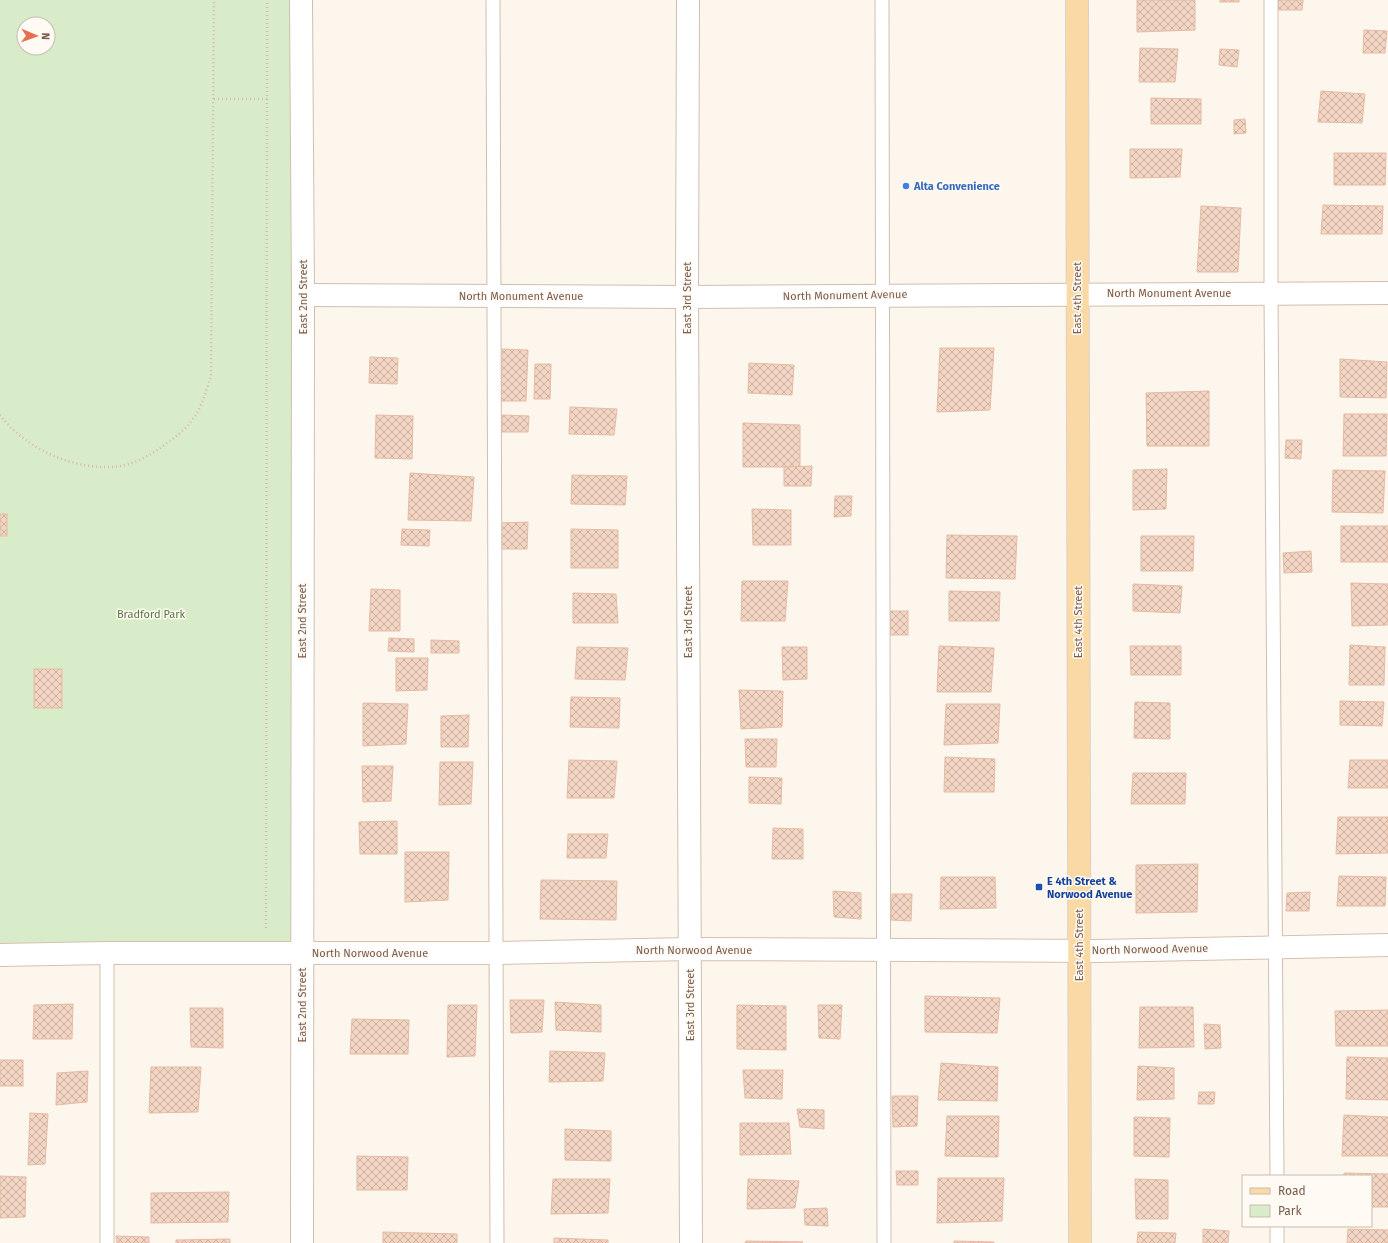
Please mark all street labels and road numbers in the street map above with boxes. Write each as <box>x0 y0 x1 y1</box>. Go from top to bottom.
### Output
street label: East 2nd Street <box>297 260 310 334</box>
street label: East 3rd Street <box>681 262 694 334</box>
street label: East 4th Street <box>1071 262 1084 334</box>
street label: North Monument Avenue <box>1107 287 1231 300</box>
street label: North Monument Avenue <box>783 288 907 303</box>
street label: North Monument Avenue <box>459 290 583 303</box>
street label: East 2nd Street <box>296 584 309 658</box>
street label: East 3rd Street <box>682 586 695 658</box>
street label: East 4th Street <box>1072 586 1085 658</box>
street label: East 4th Street <box>1073 909 1086 981</box>
street label: North Norwood Avenue <box>1092 942 1208 957</box>
street label: North Norwood Avenue <box>636 944 752 957</box>
street label: North Norwood Avenue <box>312 947 428 960</box>
street label: East 2nd Street <box>296 968 309 1042</box>
street label: East 3rd Street <box>684 969 697 1041</box>

